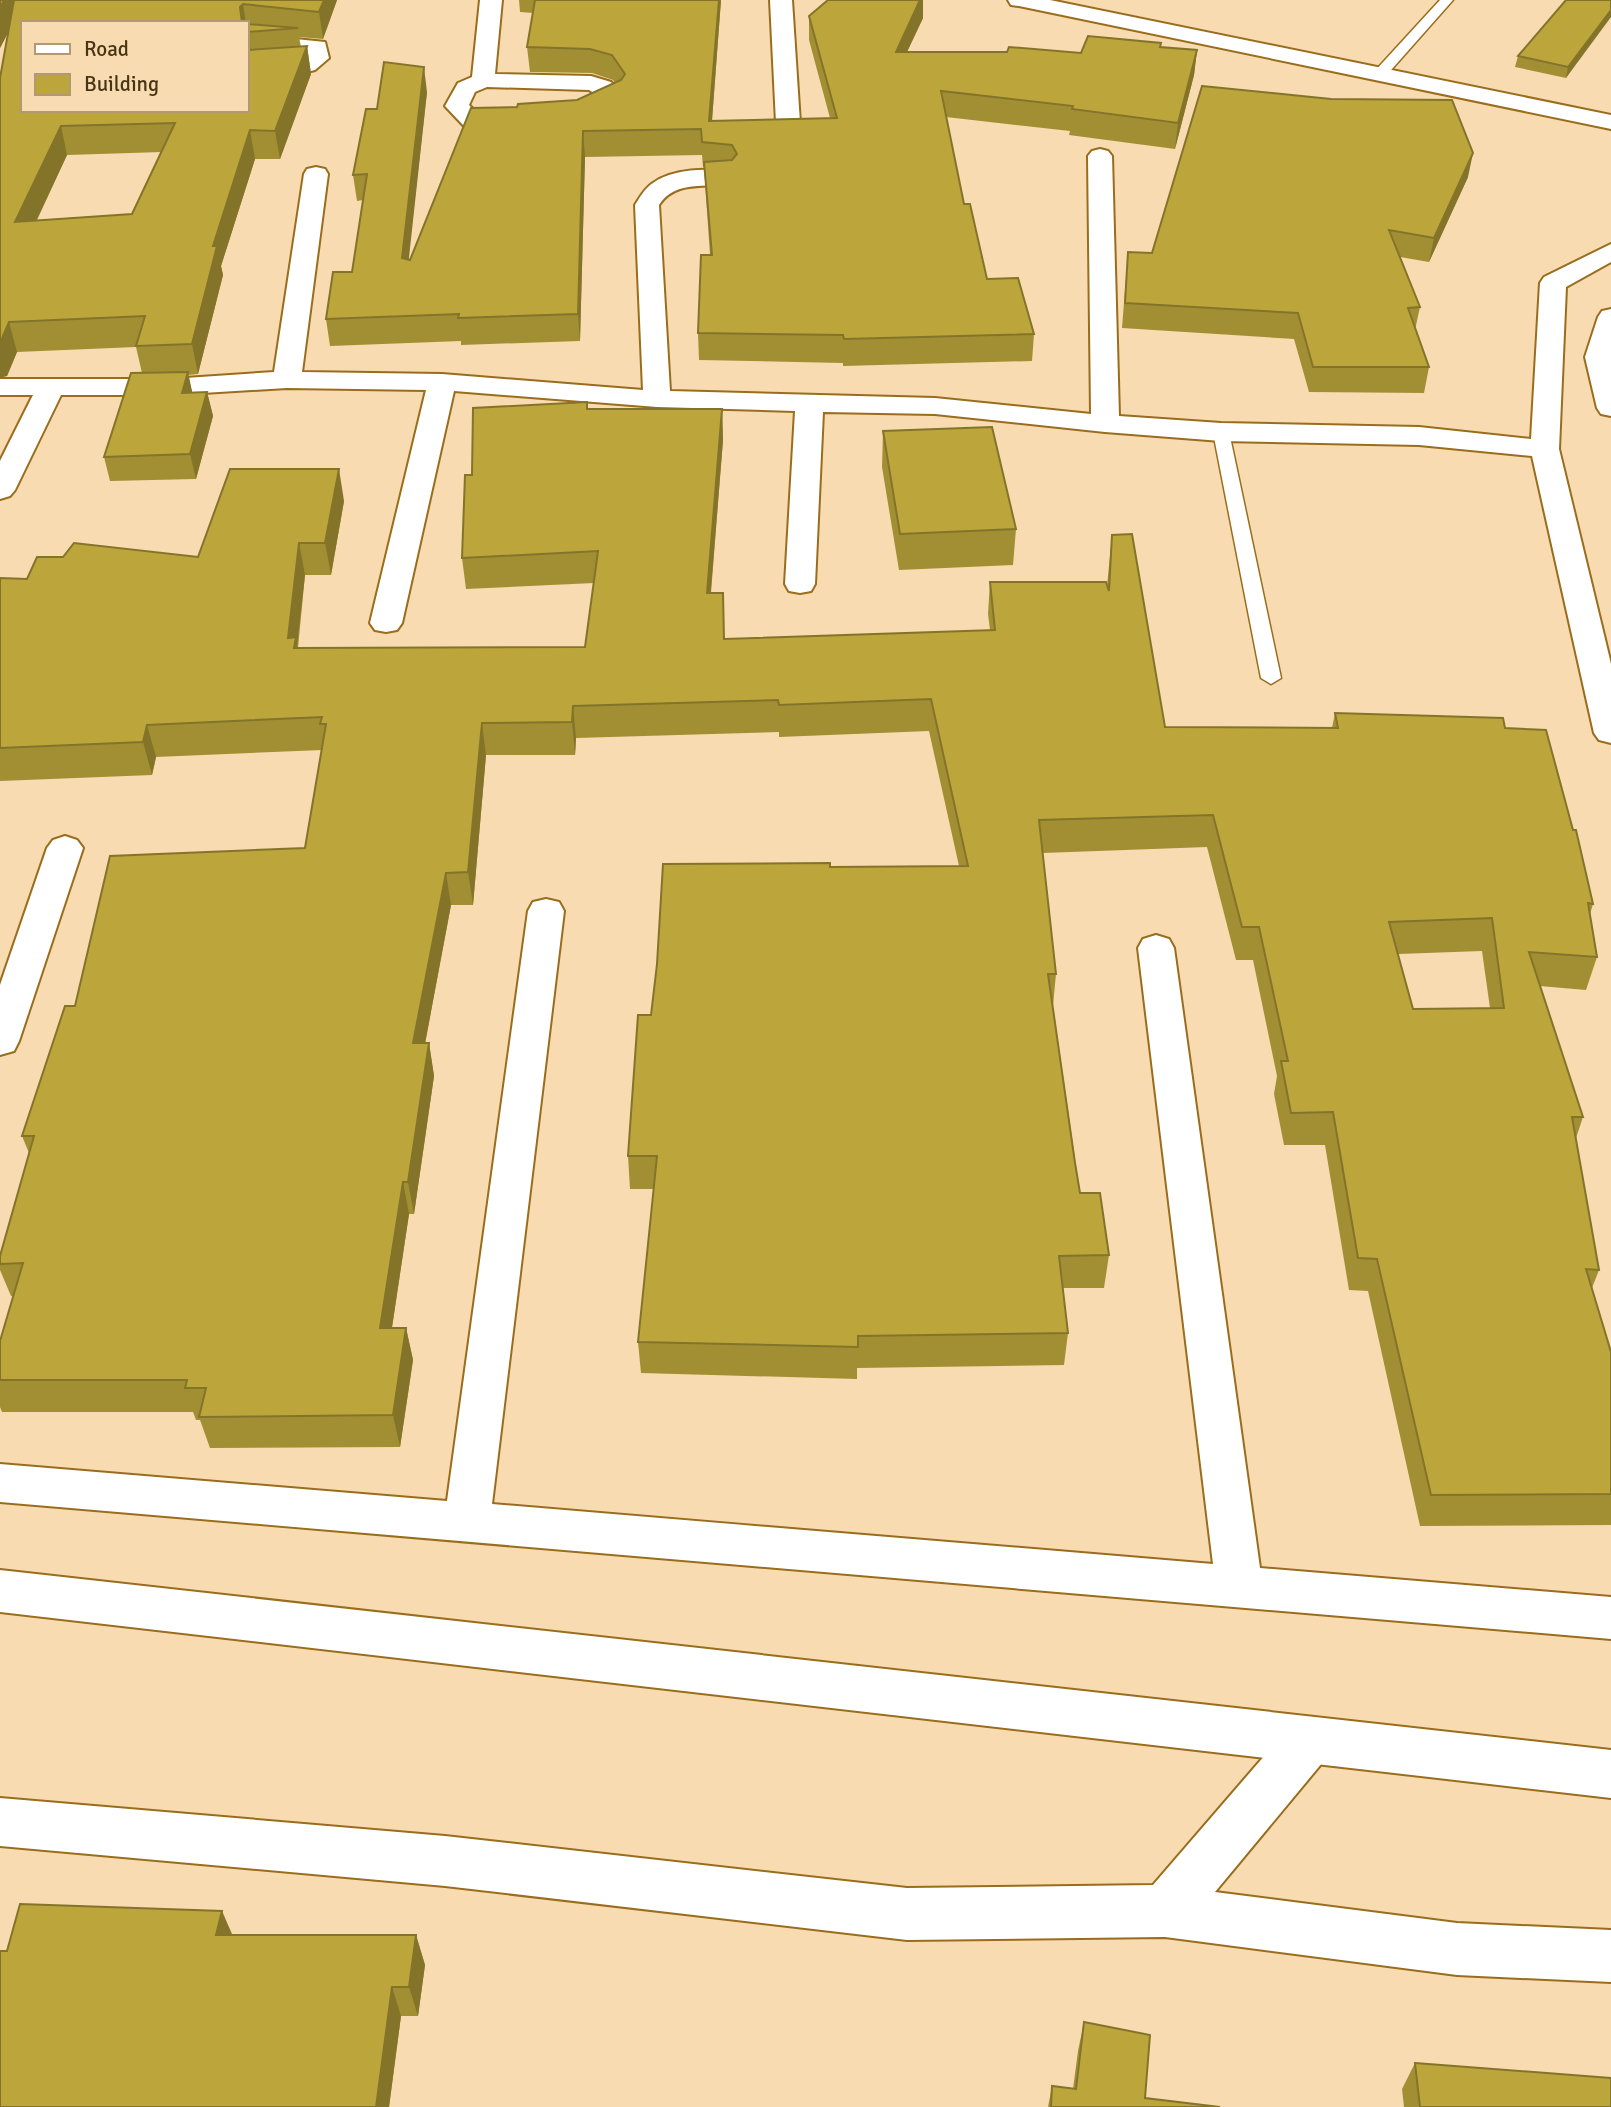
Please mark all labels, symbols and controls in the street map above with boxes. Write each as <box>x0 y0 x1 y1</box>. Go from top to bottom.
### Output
legend <box>21 21 248 112</box>
text: Road <box>84 36 129 62</box>
text: Building <box>84 71 159 97</box>

